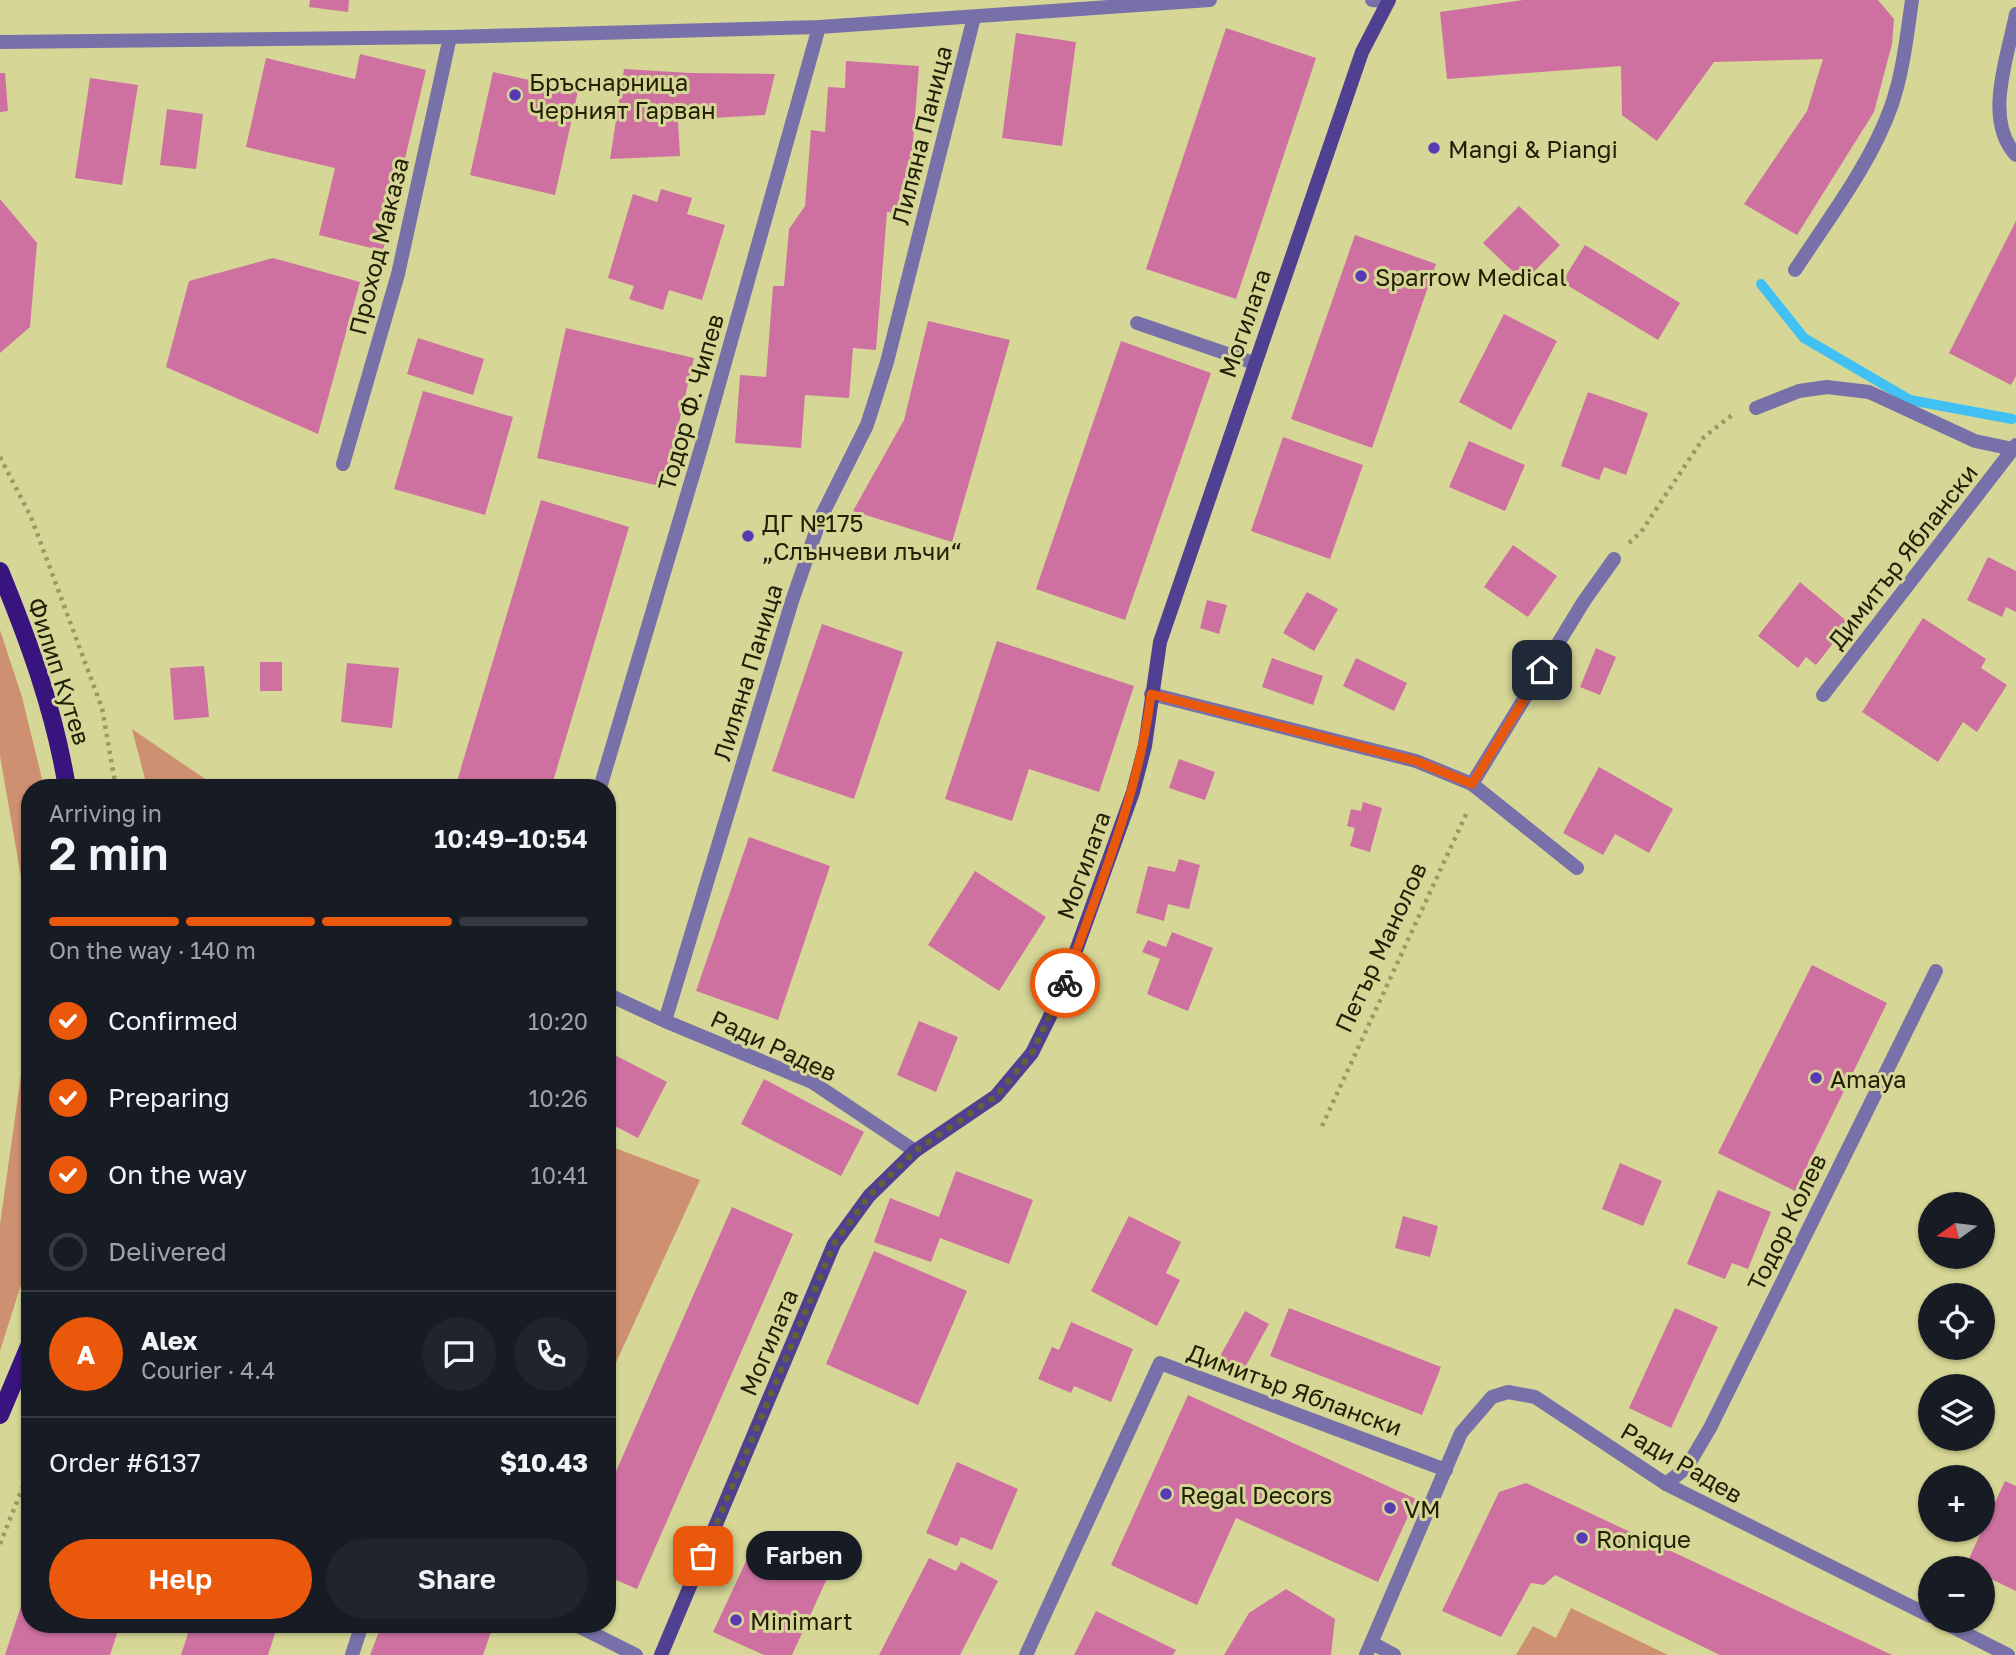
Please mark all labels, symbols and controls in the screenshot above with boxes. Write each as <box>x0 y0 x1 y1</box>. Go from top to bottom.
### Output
street label: Лиляна Паница <box>885 43 957 227</box>
place label: Бръснарница Черният Гарван <box>529 67 716 124</box>
marker: Бръснарница Черният Гарван <box>507 87 523 103</box>
place label: Mangi & Piangi <box>1448 134 1618 163</box>
marker: Mangi & Piangi <box>1426 140 1442 156</box>
street label: Проход Маказа <box>342 154 414 338</box>
place label: Sparrow Medical <box>1375 262 1567 291</box>
street label: Могилата <box>1212 265 1276 381</box>
marker: Sparrow Medical <box>1353 268 1369 284</box>
street label: Тодор Ф. Чипев <box>651 310 729 494</box>
street label: Димитър Яблански <box>1821 458 1983 654</box>
place label: ДГ №175 „Слънчеви лъчи“ <box>762 508 962 565</box>
marker: ДГ №175 „Слънчеви лъчи“ <box>740 528 756 544</box>
street label: Лиляна Паница <box>706 580 788 764</box>
street label: Филип Кутев <box>23 594 97 748</box>
pin <box>1512 640 1572 700</box>
icon: home <box>1523 651 1561 689</box>
text: Arriving in <box>49 799 162 827</box>
street label: Могилата <box>1050 807 1116 923</box>
text: 10:49–10:54 <box>434 823 588 854</box>
text: 2 min <box>49 825 169 880</box>
street label: Петър Манолов <box>1328 857 1432 1037</box>
text: On the way · 140 m <box>49 936 256 964</box>
courier <box>1030 948 1100 1018</box>
icon: bike <box>1046 964 1084 1002</box>
icon: check <box>49 1002 87 1040</box>
street label: Ради Радев <box>706 1003 842 1087</box>
text: Confirmed <box>108 1005 238 1036</box>
text: 10:20 <box>528 1007 588 1035</box>
place label: Amaya <box>1830 1064 1907 1093</box>
marker: Amaya <box>1808 1070 1824 1086</box>
icon: check <box>49 1079 87 1117</box>
text: Preparing <box>108 1082 230 1113</box>
text: 10:26 <box>528 1084 588 1112</box>
street label: Тодор Колев <box>1740 1149 1832 1295</box>
icon: check <box>49 1156 87 1194</box>
text: On the way <box>108 1159 247 1190</box>
text: 10:41 <box>531 1161 588 1189</box>
north arrow <box>1918 1192 1995 1269</box>
map controls <box>1918 1192 1995 1633</box>
text: Delivered <box>108 1236 227 1267</box>
button: locate <box>1918 1283 1995 1360</box>
street label: Могилата <box>733 1284 803 1400</box>
button: chat <box>422 1317 496 1391</box>
button: phone <box>514 1317 588 1391</box>
text: Alex <box>141 1325 198 1356</box>
street label: Димитър Яблански <box>1184 1337 1406 1441</box>
text: A <box>77 1339 95 1370</box>
text: Courier · 4.4 <box>141 1356 275 1384</box>
button: layers <box>1918 1374 1995 1451</box>
street label: Ради Радев <box>1616 1416 1748 1508</box>
text: Order #6137 <box>49 1447 201 1478</box>
text: $10.43 <box>500 1447 588 1478</box>
button: + <box>1918 1465 1995 1542</box>
place label: Regal Decors <box>1180 1480 1332 1509</box>
marker: Regal Decors <box>1158 1486 1174 1502</box>
place label: VM <box>1404 1494 1441 1523</box>
marker: VM <box>1382 1500 1398 1516</box>
place label: Ronique <box>1596 1524 1691 1553</box>
pin <box>673 1526 733 1586</box>
marker: Ronique <box>1574 1530 1590 1546</box>
callout: Farben <box>745 1532 860 1580</box>
icon: bag <box>684 1537 722 1575</box>
button: Help <box>49 1539 312 1619</box>
button: Share <box>326 1539 588 1619</box>
text: Farben <box>766 1541 842 1569</box>
button: − <box>1918 1556 1995 1633</box>
place label: Minimart <box>750 1606 853 1635</box>
marker: Minimart <box>728 1612 744 1628</box>

